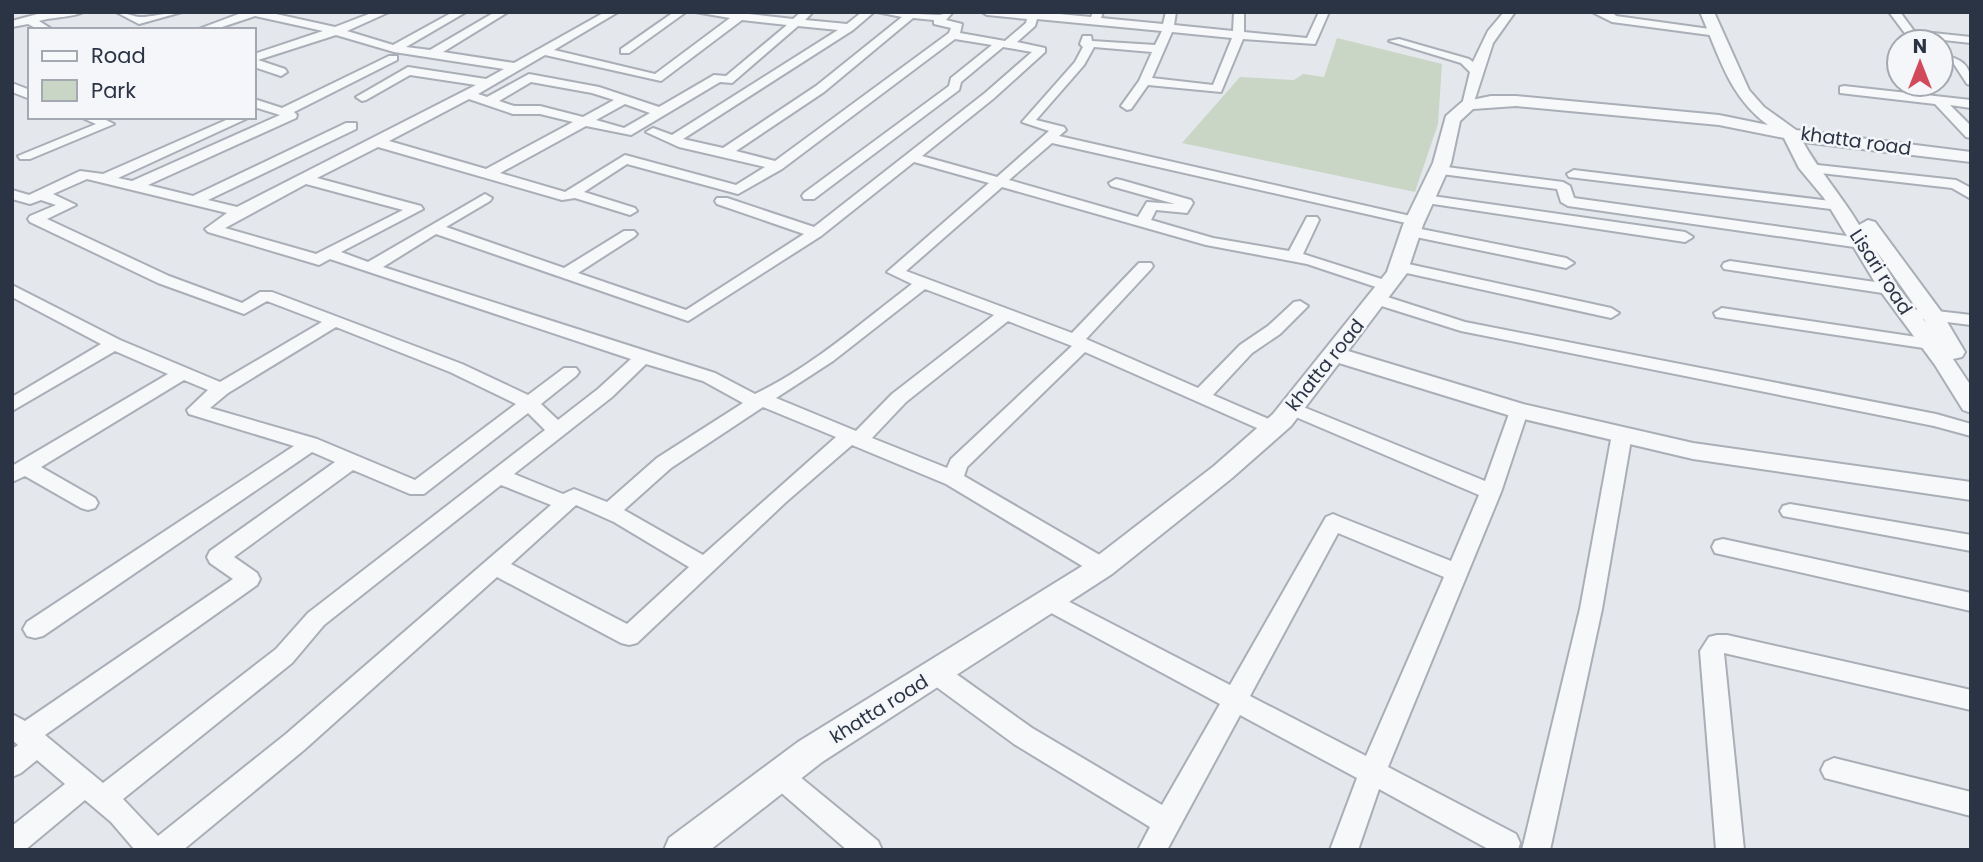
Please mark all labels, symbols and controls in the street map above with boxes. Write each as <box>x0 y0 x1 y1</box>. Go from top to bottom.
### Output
legend <box>28 28 256 119</box>
north arrow <box>1885 28 1955 98</box>
text: N <box>1913 33 1927 60</box>
text: Road <box>91 41 146 70</box>
text: Park <box>91 76 136 105</box>
street label: khatta road <box>1799 120 1913 162</box>
street label: Lisari road <box>1843 224 1919 320</box>
street label: khatta road <box>1279 313 1371 417</box>
street label: khatta road <box>825 668 933 750</box>

